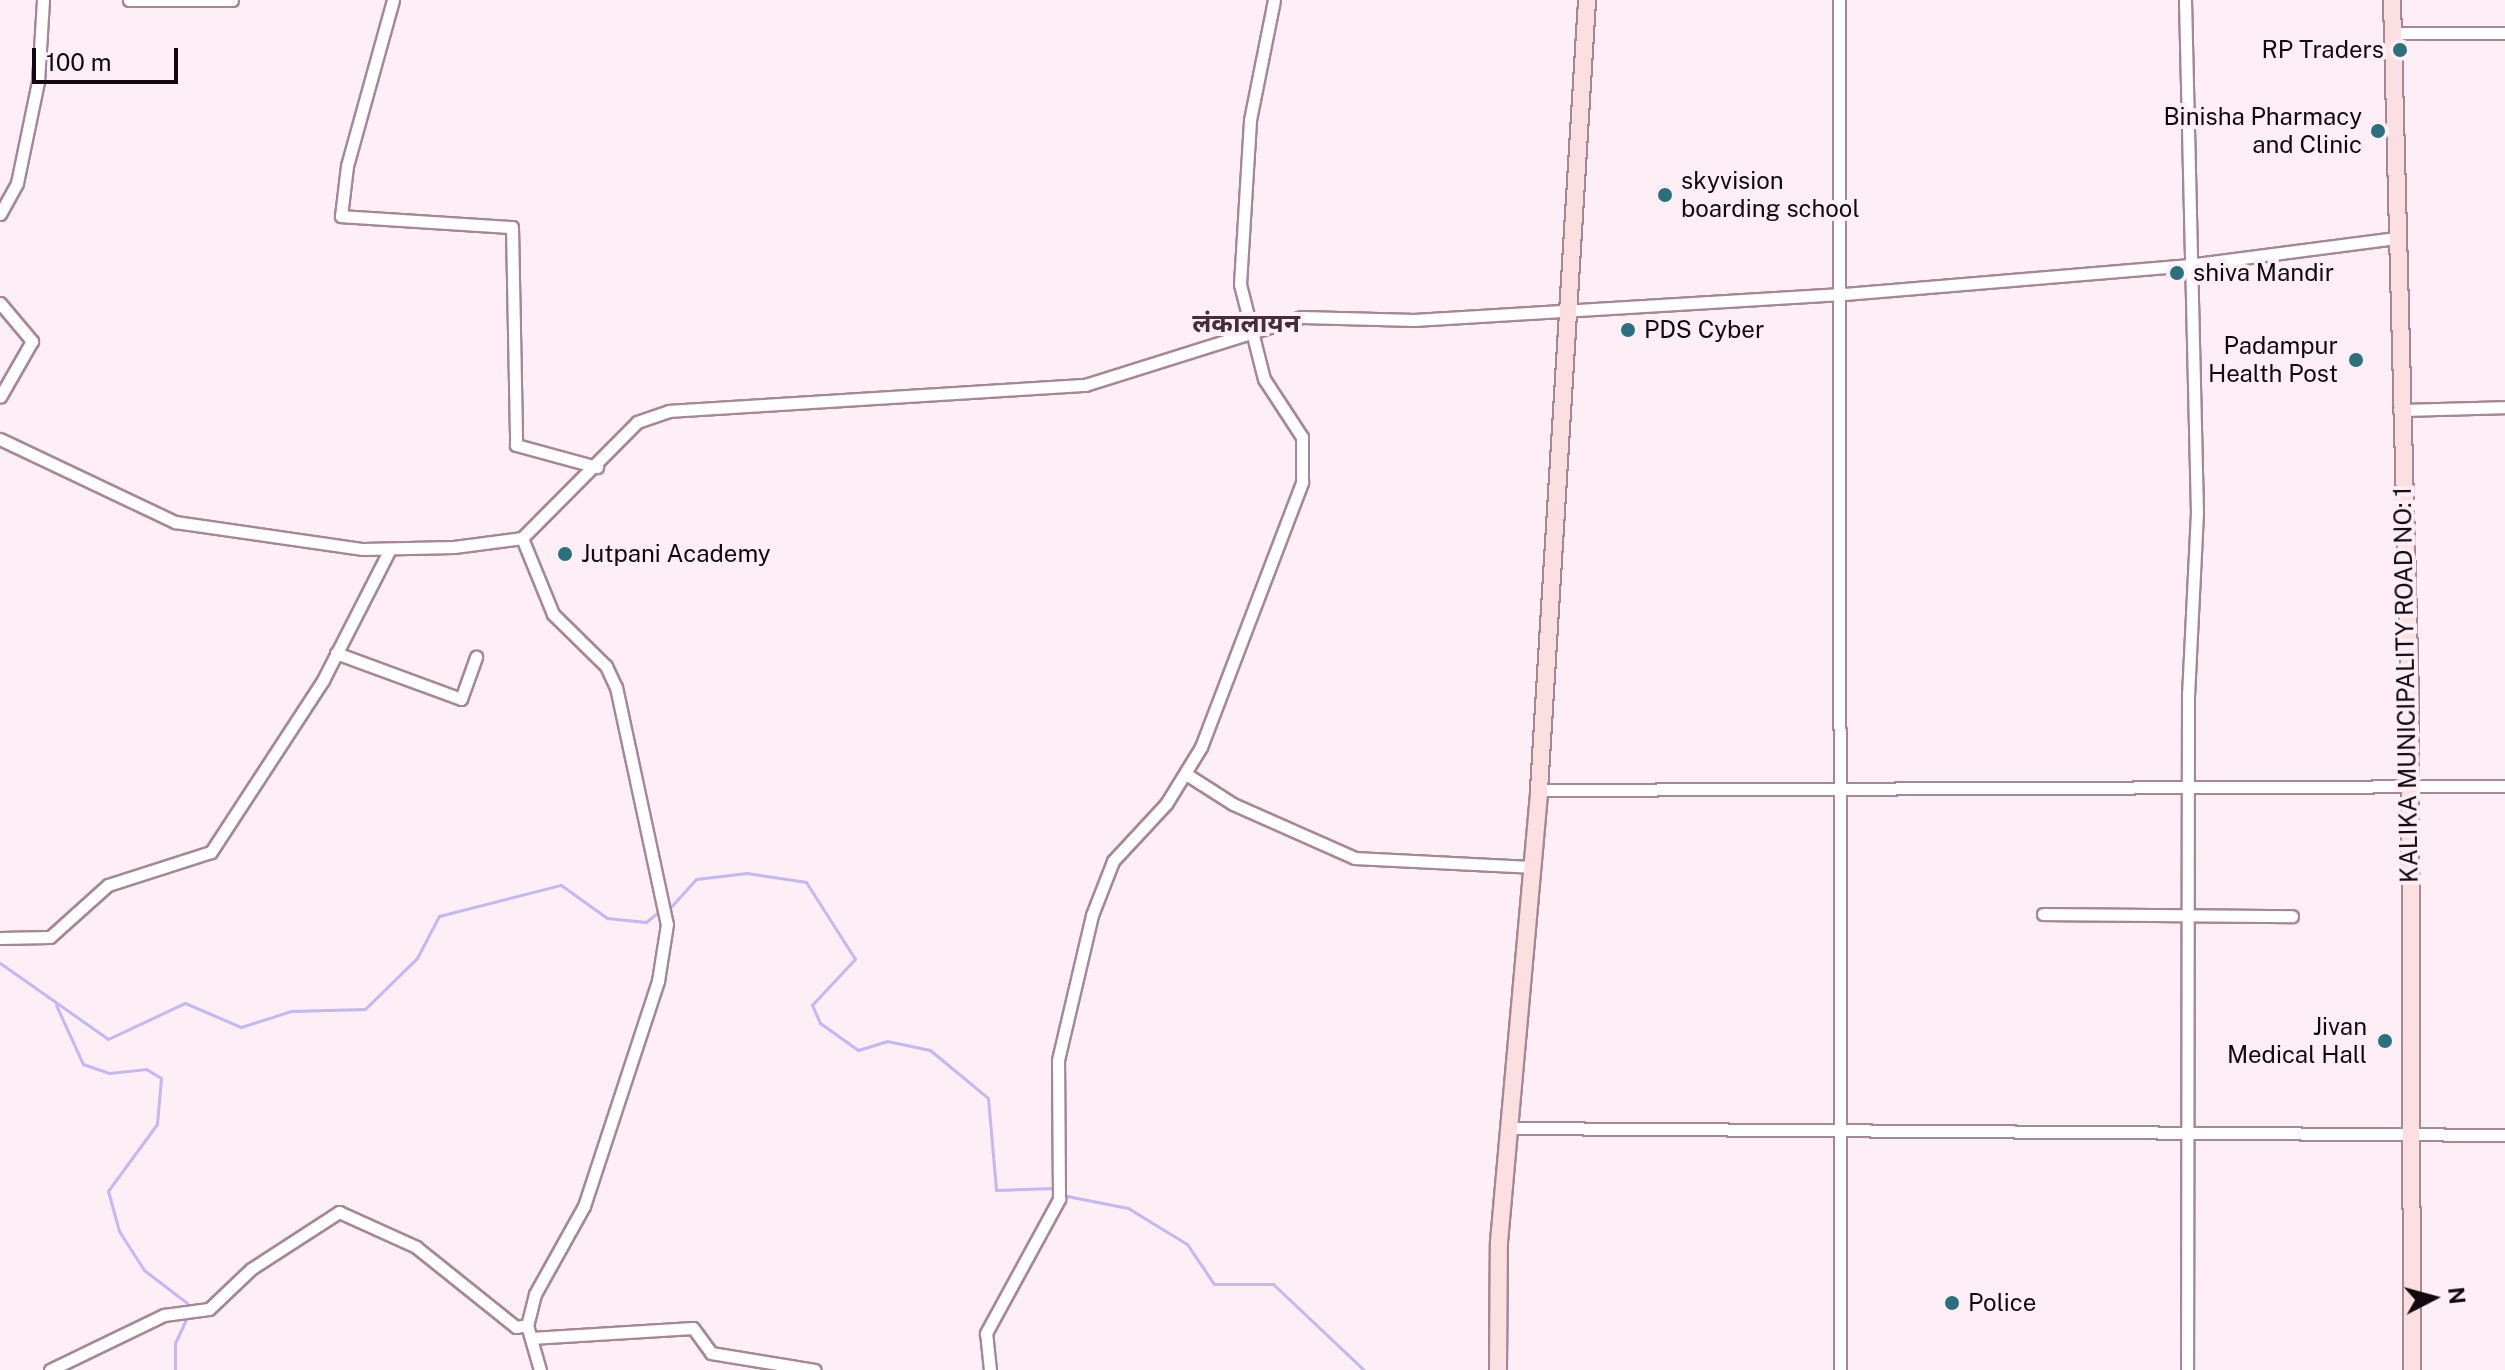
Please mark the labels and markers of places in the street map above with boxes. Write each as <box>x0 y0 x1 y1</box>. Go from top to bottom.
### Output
place label: RP Traders <box>2262 36 2384 64</box>
marker: RP Traders <box>2391 41 2409 59</box>
place label: Binisha Pharmacy and Clinic <box>2164 103 2362 159</box>
marker: Binisha Pharmacy and Clinic <box>2369 122 2387 140</box>
place label: skyvision boarding school <box>1681 167 1860 223</box>
marker: skyvision boarding school <box>1656 186 1674 204</box>
place label: shiva Mandir <box>2193 259 2334 287</box>
marker: shiva Mandir <box>2168 264 2186 282</box>
place label: PDS Cyber <box>1644 316 1764 344</box>
marker: PDS Cyber <box>1619 321 1637 339</box>
place label: Padampur Health Post <box>2208 332 2338 388</box>
marker: Padampur Health Post <box>2345 349 2367 371</box>
place label: Jutpani Academy <box>581 540 771 568</box>
marker: Jutpani Academy <box>556 545 574 563</box>
place label: Jivan Medical Hall <box>2227 1013 2367 1069</box>
marker: Jivan Medical Hall <box>2374 1030 2396 1052</box>
place label: Police <box>1968 1289 2036 1317</box>
marker: Police <box>1943 1294 1961 1312</box>

